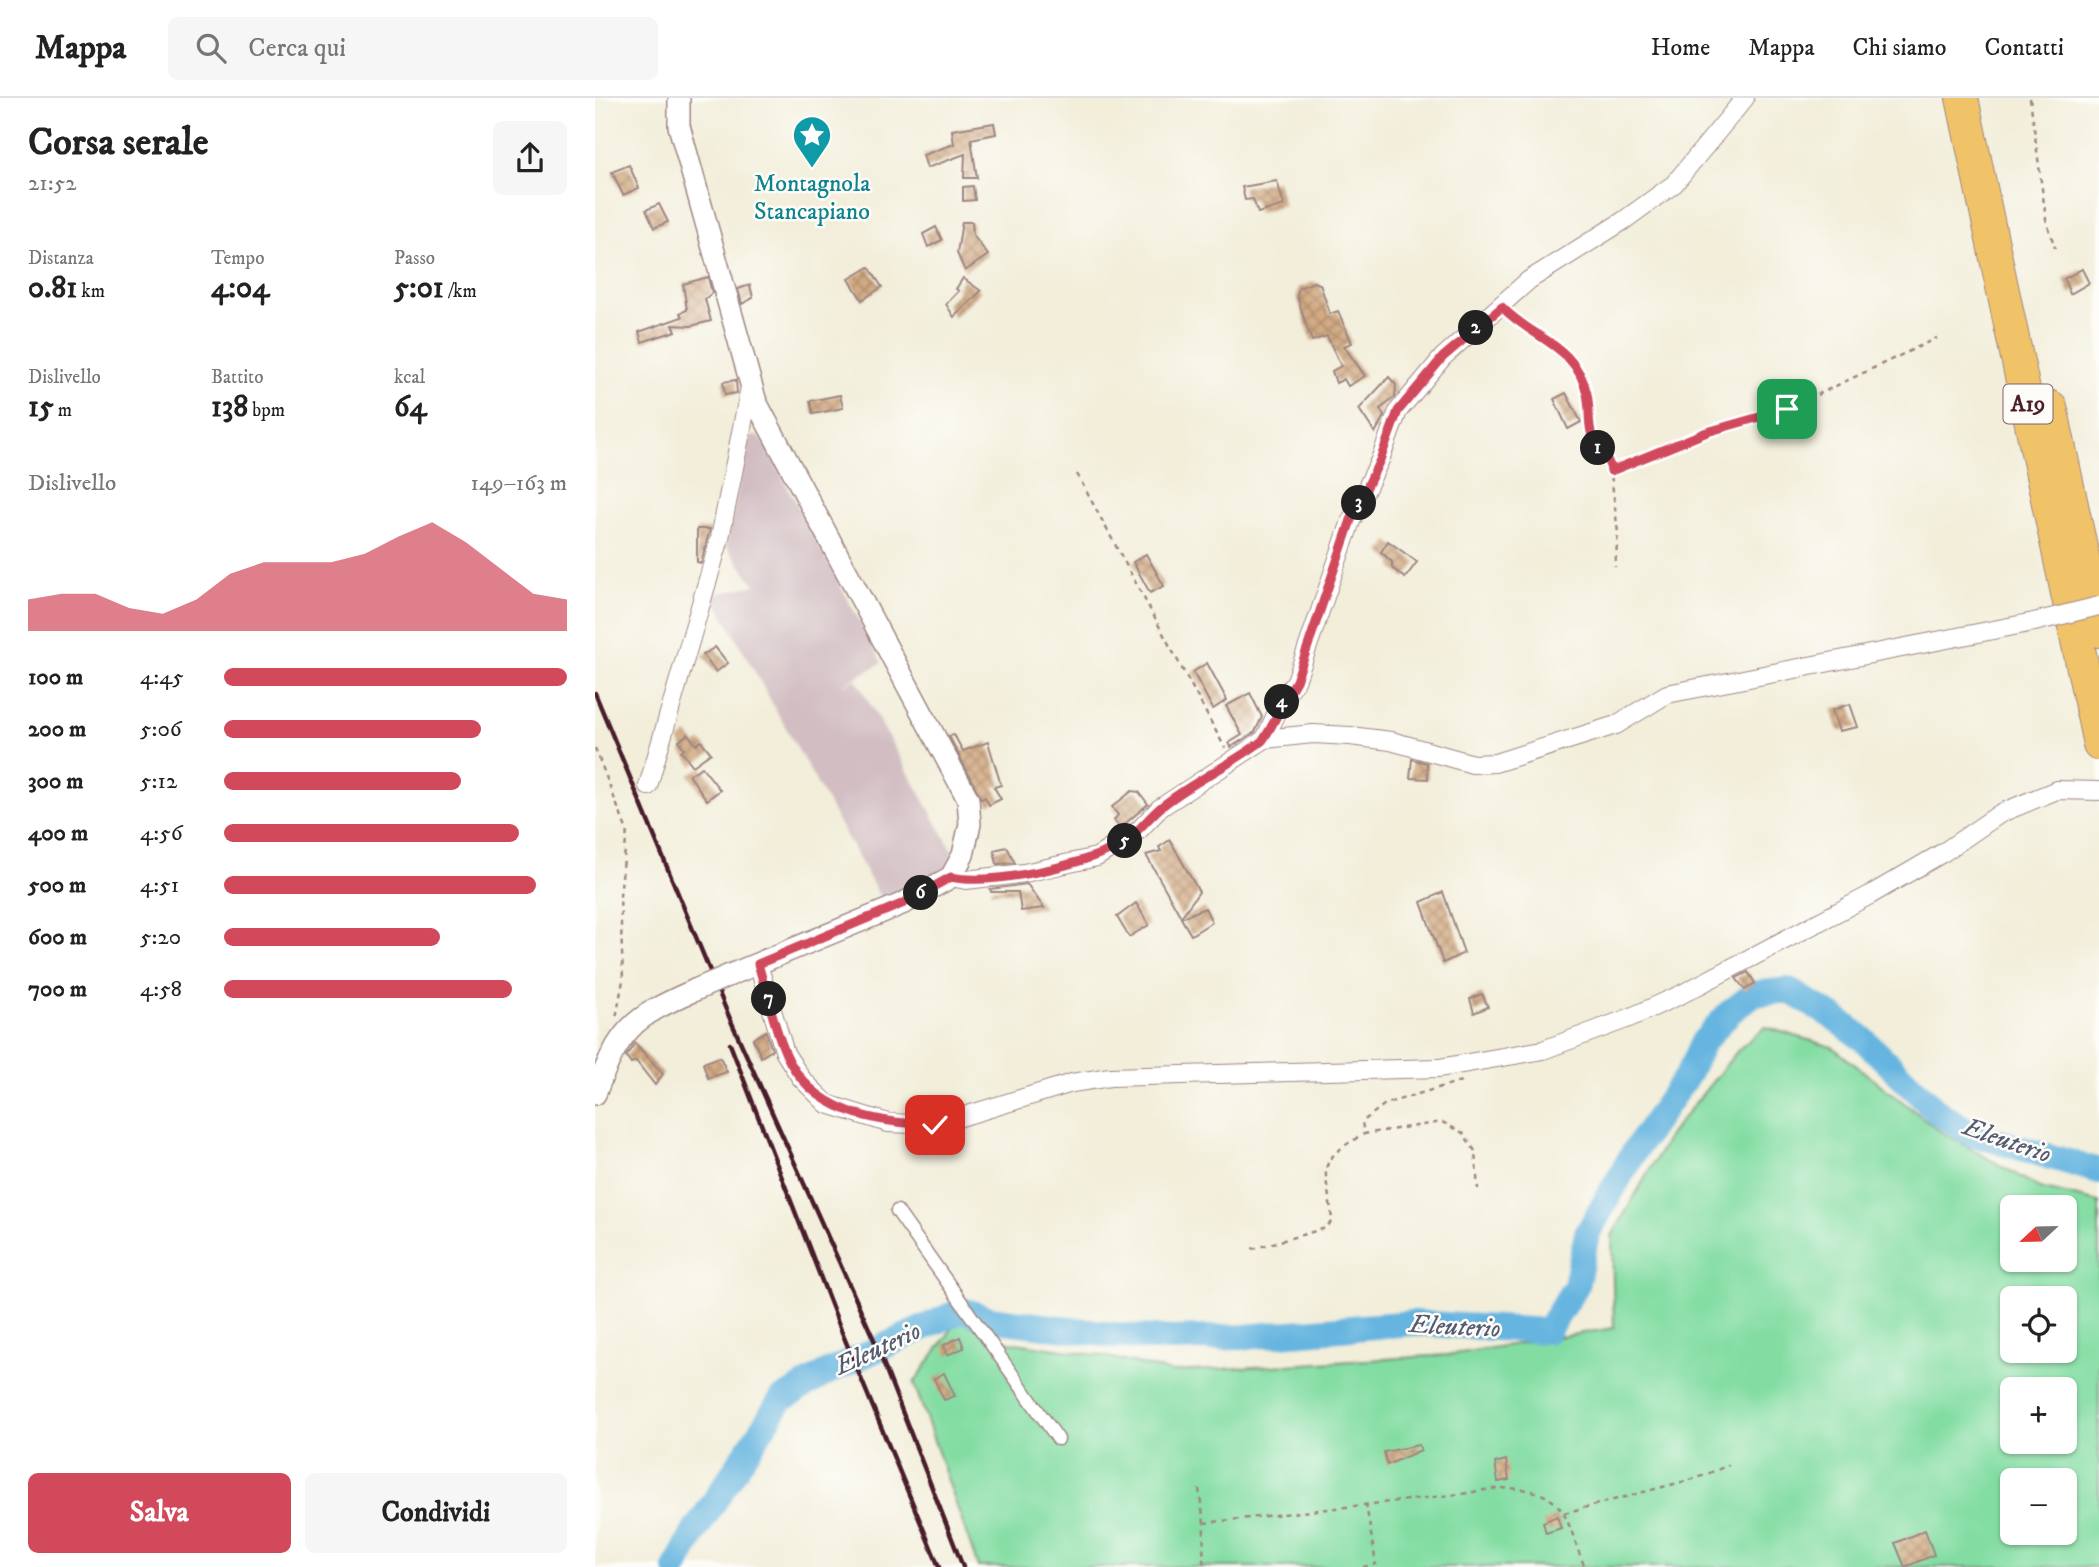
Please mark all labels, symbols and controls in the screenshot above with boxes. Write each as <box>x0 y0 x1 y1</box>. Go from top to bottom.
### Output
search box <box>168 17 658 80</box>
text: Mappa <box>35 28 126 69</box>
icon: search <box>192 29 230 67</box>
text: Cerca qui <box>248 32 346 65</box>
text: Home <box>1651 33 1710 63</box>
text: Mappa <box>1748 33 1815 63</box>
text: Chi siamo <box>1853 33 1947 63</box>
text: Contatti <box>1985 33 2064 63</box>
place icon: Montagnola Stancapiano <box>791 114 833 169</box>
text: Corsa serale <box>28 119 208 167</box>
button: share <box>493 121 567 195</box>
text: 21:52 <box>28 169 76 198</box>
place label: Montagnola Stancapiano <box>754 169 871 227</box>
text: Distanza <box>28 247 94 270</box>
text: Tempo <box>211 247 264 270</box>
text: Passo <box>394 247 435 270</box>
text: 0.81 <box>28 270 77 307</box>
text: 4:04 <box>211 270 269 307</box>
text: 5:01 <box>394 270 444 307</box>
text: km <box>77 280 105 303</box>
text: /km <box>444 280 477 303</box>
pin: 2 <box>1459 310 1493 345</box>
text: 2 <box>1471 316 1480 339</box>
text: Dislivello <box>28 366 101 389</box>
text: Battito <box>211 366 263 389</box>
text: kcal <box>394 366 425 389</box>
pin <box>1757 379 1817 439</box>
road number: A19 <box>2003 384 2053 424</box>
text: 15 <box>28 389 54 426</box>
text: 138 <box>211 389 248 426</box>
text: 64 <box>394 389 427 426</box>
icon: arrive <box>1768 390 1806 428</box>
text: m <box>54 399 72 422</box>
text: bpm <box>248 399 285 422</box>
pin: 1 <box>1581 430 1615 466</box>
text: 1 <box>1594 436 1601 459</box>
text: Dislivello <box>28 469 116 498</box>
text: 149–163 m <box>471 469 567 498</box>
pin: 3 <box>1341 486 1377 520</box>
text: 3 <box>1355 491 1362 514</box>
text: 100 m <box>28 663 83 692</box>
text: 4:45 <box>140 663 184 692</box>
pin: 4 <box>1265 684 1299 720</box>
text: 4 <box>1276 690 1287 713</box>
text: 200 m <box>28 715 86 744</box>
text: 5:06 <box>140 715 182 744</box>
text: 300 m <box>28 767 84 796</box>
text: 5:12 <box>140 767 177 796</box>
text: 400 m <box>28 819 88 848</box>
text: 4:56 <box>140 819 183 848</box>
pin: 5 <box>1107 824 1143 858</box>
text: 5 <box>1120 829 1129 852</box>
text: 500 m <box>28 871 86 900</box>
text: 4:51 <box>140 871 179 900</box>
pin: 6 <box>903 876 939 910</box>
text: 6 <box>916 881 925 904</box>
text: 600 m <box>28 923 87 952</box>
text: 5:20 <box>140 923 181 952</box>
text: 700 m <box>28 975 87 1004</box>
text: 4:58 <box>140 975 182 1004</box>
pin: 7 <box>751 982 787 1016</box>
text: 7 <box>763 987 774 1010</box>
pin <box>905 1095 965 1155</box>
icon: check <box>916 1106 954 1144</box>
water label: Eleuterio <box>1957 1110 2055 1171</box>
north arrow <box>2000 1195 2077 1272</box>
map controls <box>2000 1195 2077 1545</box>
button: locate <box>2000 1286 2077 1363</box>
water label: Eleuterio <box>1407 1308 1501 1346</box>
water label: Eleuterio <box>828 1315 926 1384</box>
button: + <box>2000 1377 2077 1454</box>
button: − <box>2000 1468 2077 1545</box>
button: Salva <box>28 1473 291 1553</box>
button: Condividi <box>305 1473 567 1553</box>

